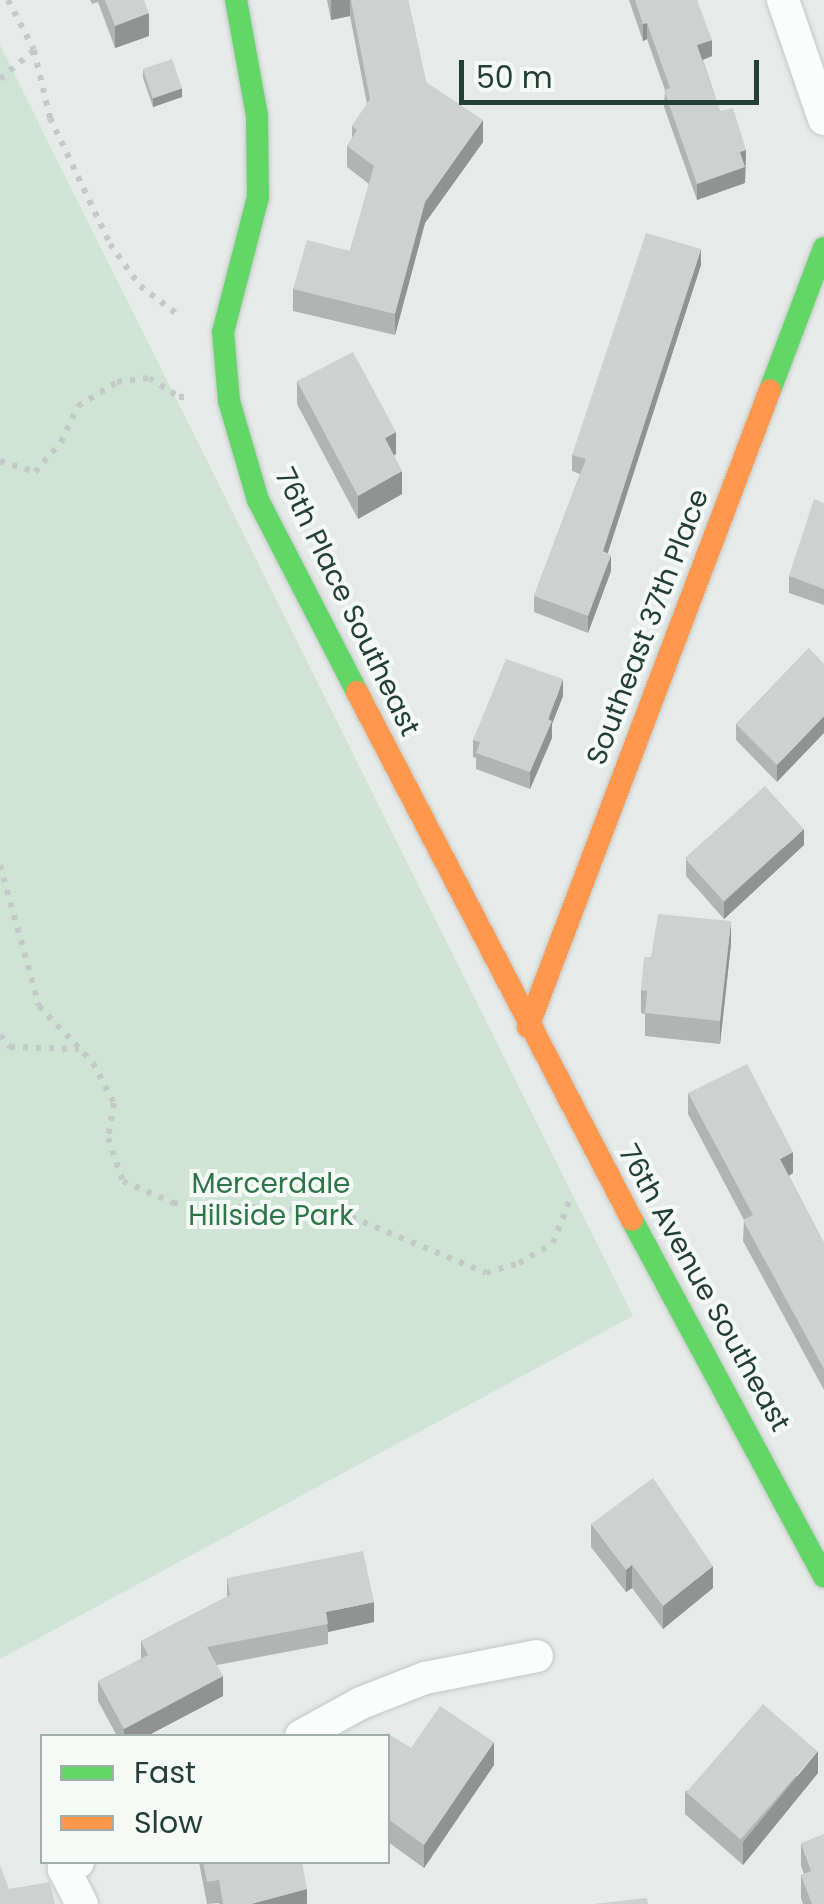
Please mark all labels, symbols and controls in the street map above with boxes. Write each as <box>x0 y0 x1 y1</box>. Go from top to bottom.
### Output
scale bar <box>464 40 764 102</box>
text: 50 m <box>476 56 553 99</box>
street label: 76th Place Southeast <box>267 463 427 741</box>
street label: Southeast 37th Place <box>580 484 716 770</box>
street label: 76th Avenue Southeast <box>611 1139 797 1437</box>
park label: Mercerdale Hillside Park <box>188 1167 354 1233</box>
legend <box>40 1734 390 1864</box>
text: Fast <box>134 1751 196 1794</box>
text: Slow <box>134 1801 203 1844</box>

